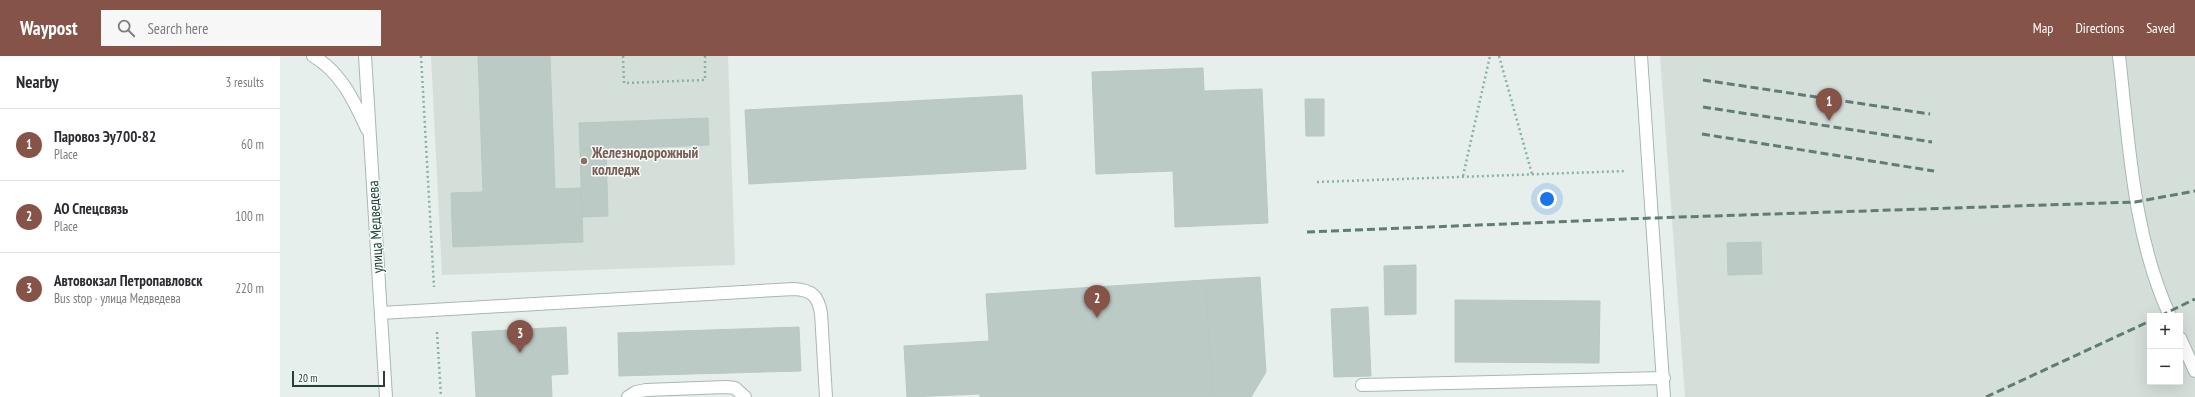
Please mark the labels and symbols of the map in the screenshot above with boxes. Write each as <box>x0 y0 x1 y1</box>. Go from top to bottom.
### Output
pin: 1 <box>1816 88 1842 121</box>
place label: Железнодорожный колледж <box>591 143 698 179</box>
marker: Железнодорожный колледж <box>579 156 589 166</box>
street label: улица Медведева <box>363 180 387 274</box>
your location <box>1537 189 1557 209</box>
pin: 2 <box>1084 285 1110 318</box>
pin: 3 <box>507 320 533 353</box>
scale bar <box>292 369 385 388</box>

